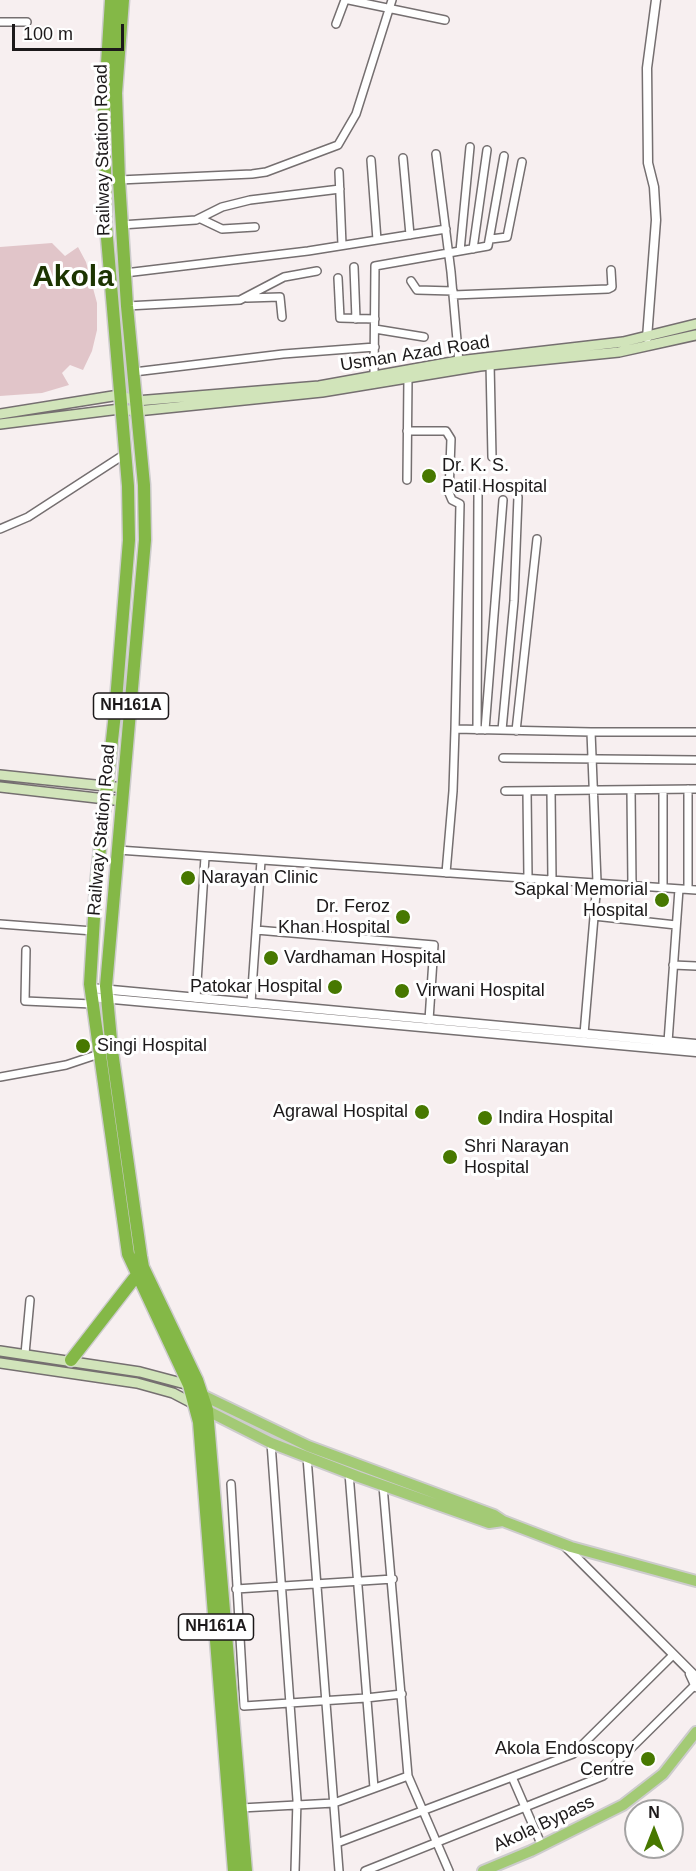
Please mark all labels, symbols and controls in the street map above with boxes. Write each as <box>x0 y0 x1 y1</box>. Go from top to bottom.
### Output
scale bar <box>15 12 128 50</box>
text: 100 m <box>23 24 73 44</box>
street label: Railway Station Road <box>91 64 115 236</box>
district label: Akola <box>32 260 114 296</box>
street label: Usman Azad Road <box>339 332 491 376</box>
place label: Dr. K. S. Patil Hospital <box>442 455 547 498</box>
marker: Dr. K. S. Patil Hospital <box>420 467 438 485</box>
road number: NH161A <box>94 693 168 719</box>
street label: Railway Station Road <box>84 743 120 917</box>
place label: Narayan Clinic <box>201 867 318 889</box>
marker: Narayan Clinic <box>179 869 197 887</box>
place label: Sapkal Memorial Hospital <box>514 879 648 922</box>
marker: Sapkal Memorial Hospital <box>653 891 671 909</box>
place label: Dr. Feroz Khan Hospital <box>278 896 390 938</box>
marker: Dr. Feroz Khan Hospital <box>394 908 412 926</box>
place label: Vardhaman Hospital <box>284 947 446 969</box>
marker: Vardhaman Hospital <box>262 949 280 967</box>
place label: Patokar Hospital <box>190 976 322 998</box>
marker: Patokar Hospital <box>326 978 344 996</box>
place label: Virwani Hospital <box>416 980 545 1002</box>
marker: Virwani Hospital <box>393 982 411 1000</box>
place label: Singi Hospital <box>97 1035 207 1057</box>
marker: Singi Hospital <box>74 1037 92 1055</box>
place label: Agrawal Hospital <box>273 1101 408 1123</box>
marker: Agrawal Hospital <box>413 1103 431 1121</box>
place label: Indira Hospital <box>498 1107 613 1129</box>
marker: Indira Hospital <box>476 1109 494 1127</box>
place label: Shri Narayan Hospital <box>464 1136 569 1178</box>
marker: Shri Narayan Hospital <box>441 1148 459 1166</box>
road number: NH161A <box>178 1614 254 1640</box>
place label: Akola Endoscopy Centre <box>495 1738 634 1780</box>
marker: Akola Endoscopy Centre <box>639 1750 657 1768</box>
street label: Akola Bypass <box>490 1791 598 1857</box>
north arrow <box>624 1799 684 1859</box>
text: N <box>648 1804 660 1821</box>

